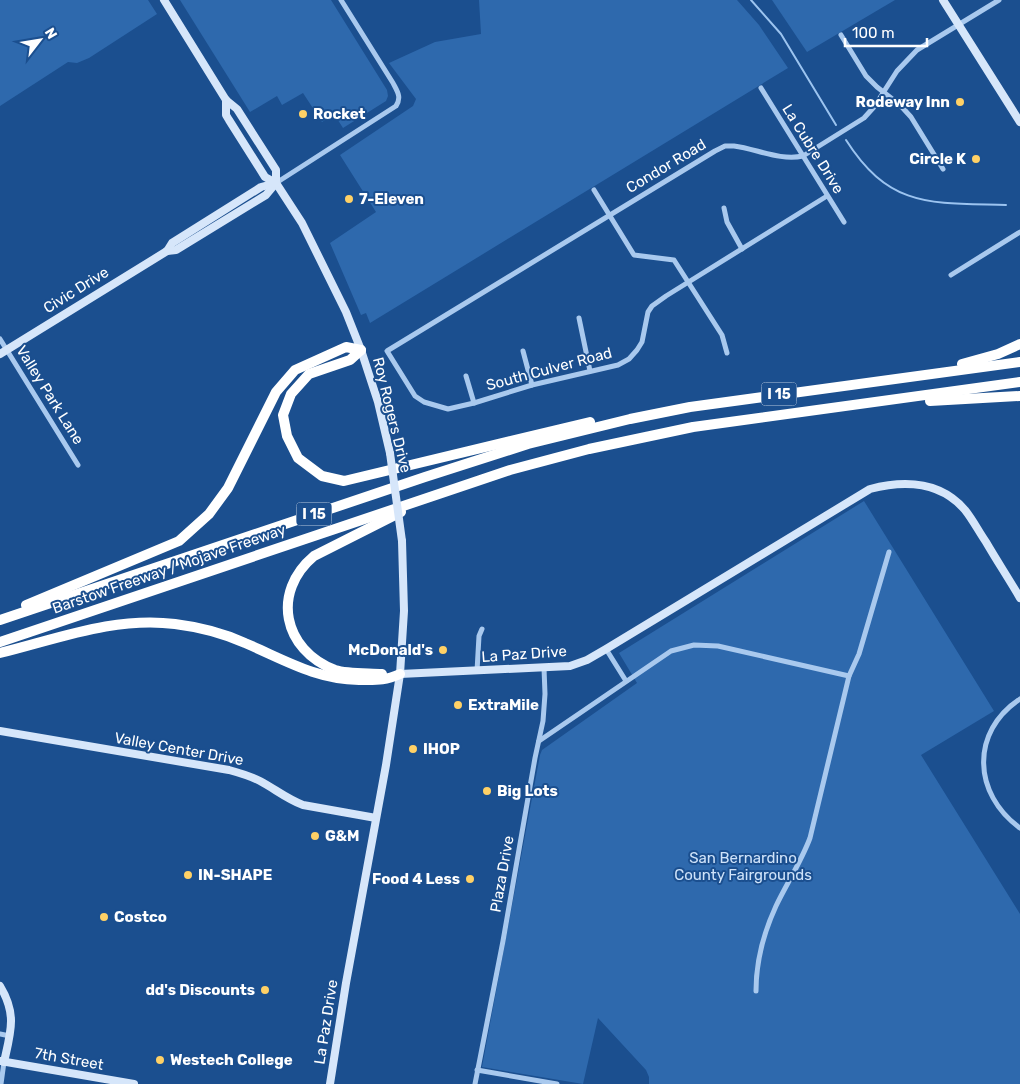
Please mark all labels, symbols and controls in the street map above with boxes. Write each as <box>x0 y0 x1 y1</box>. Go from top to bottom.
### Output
north arrow <box>15 15 65 65</box>
scale bar <box>845 15 928 47</box>
text: 100 m <box>852 24 894 42</box>
text: N <box>41 25 61 42</box>
place label: Rodeway Inn <box>856 93 950 111</box>
marker: Rodeway Inn <box>954 96 966 108</box>
street label: La Cubre Drive <box>778 101 848 197</box>
place label: Rocket <box>313 105 366 123</box>
marker: Rocket <box>297 108 309 120</box>
street label: Condor Road <box>623 135 709 197</box>
place label: Circle K <box>909 150 966 168</box>
marker: Circle K <box>970 153 982 165</box>
place label: 7-Eleven <box>359 190 424 208</box>
marker: 7-Eleven <box>343 193 355 205</box>
street label: Civic Drive <box>40 263 112 317</box>
street label: Valley Park Lane <box>12 342 88 448</box>
street label: South Culver Road <box>484 344 614 394</box>
street label: Roy Rogers Drive <box>369 355 415 475</box>
road number: I 15 <box>762 382 796 406</box>
road number: I 15 <box>296 502 332 526</box>
street label: Barstow Freeway / Mojave Freeway <box>50 520 288 618</box>
place label: McDonald's <box>348 641 433 659</box>
street label: La Paz Drive <box>481 642 567 666</box>
marker: McDonald's <box>437 644 449 656</box>
place label: ExtraMile <box>468 696 539 714</box>
marker: ExtraMile <box>452 699 464 711</box>
street label: Valley Center Drive <box>113 729 245 769</box>
place label: IHOP <box>423 740 460 758</box>
marker: IHOP <box>407 743 419 755</box>
place label: Big Lots <box>497 782 558 800</box>
marker: Big Lots <box>481 785 493 797</box>
place label: G&M <box>325 827 359 845</box>
marker: G&M <box>309 830 321 842</box>
street label: Plaza Drive <box>486 834 518 914</box>
park label: San Bernardino County Fairgrounds <box>674 849 812 884</box>
place label: IN-SHAPE <box>198 866 272 884</box>
marker: IN-SHAPE <box>182 869 194 881</box>
place label: Food 4 Less <box>372 870 460 888</box>
marker: Food 4 Less <box>464 873 476 885</box>
place label: Costco <box>114 908 167 926</box>
marker: Costco <box>98 911 110 923</box>
street label: La Paz Drive <box>310 978 342 1066</box>
place label: dd's Discounts <box>145 981 255 999</box>
marker: dd's Discounts <box>259 984 271 996</box>
street label: 7th Street <box>33 1044 105 1074</box>
place label: Westech College <box>170 1051 293 1069</box>
marker: Westech College <box>154 1054 166 1066</box>

